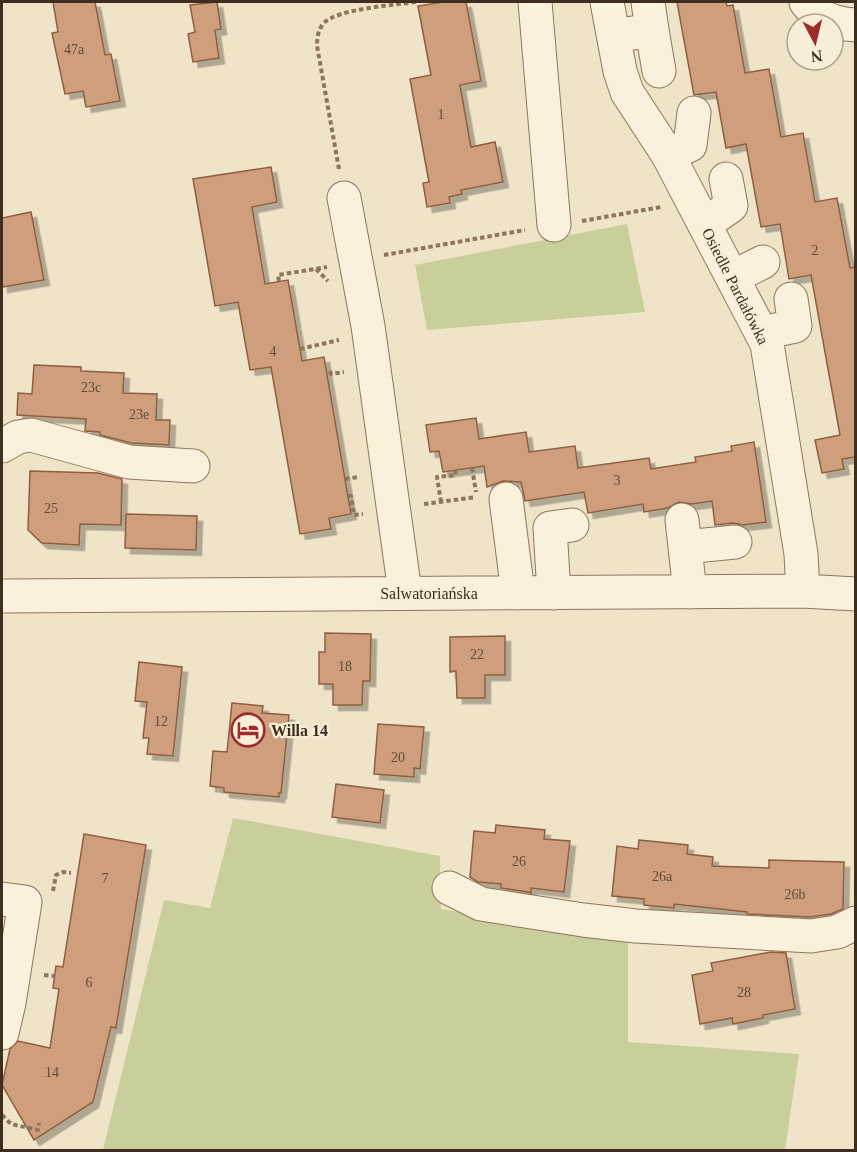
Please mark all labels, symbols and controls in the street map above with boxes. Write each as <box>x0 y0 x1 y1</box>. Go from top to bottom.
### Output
north arrow <box>785 12 845 72</box>
house number: 47a <box>64 42 85 57</box>
text: N <box>810 47 824 66</box>
house number: 1 <box>438 107 445 122</box>
street label: Osiedle Pardałówka <box>699 225 772 347</box>
house number: 2 <box>812 243 819 258</box>
house number: 4 <box>270 344 277 359</box>
house number: 23c <box>81 380 101 395</box>
house number: 23e <box>129 407 149 422</box>
house number: 3 <box>614 473 621 488</box>
house number: 25 <box>44 501 58 516</box>
street label: Salwatoriańska <box>380 585 478 602</box>
house number: 22 <box>470 647 484 662</box>
house number: 18 <box>338 659 352 674</box>
hotel icon: Willa 14 <box>230 712 266 748</box>
house number: 12 <box>154 714 168 729</box>
place label: Willa 14 <box>271 722 328 739</box>
house number: 20 <box>391 750 405 765</box>
house number: 26 <box>512 854 526 869</box>
house number: 26a <box>652 869 673 884</box>
house number: 7 <box>102 871 109 886</box>
house number: 26b <box>785 887 806 902</box>
house number: 6 <box>86 975 93 990</box>
house number: 28 <box>737 985 751 1000</box>
house number: 14 <box>45 1065 59 1080</box>

